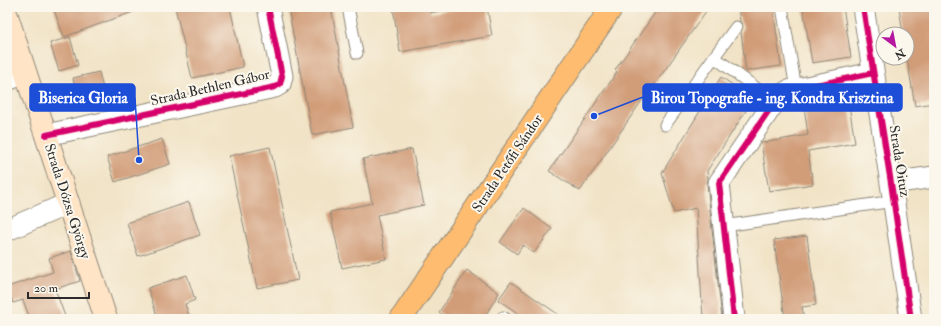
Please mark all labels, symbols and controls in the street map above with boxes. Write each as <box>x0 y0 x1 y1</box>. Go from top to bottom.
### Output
north arrow <box>875 26 915 66</box>
text: N <box>891 45 909 63</box>
street label: Strada Bethlen Gábor <box>149 65 272 109</box>
callout: Biserica Gloria <box>30 84 135 111</box>
callout: Birou Topografie - ing. Kondra Krisztina <box>643 84 902 111</box>
text: Biserica Gloria <box>38 89 129 108</box>
text: Birou Topografie - ing. Kondra Krisztina <box>651 89 894 109</box>
street label: Strada Petőfi Sándor <box>468 111 547 215</box>
street label: Strada Oituz <box>885 124 914 198</box>
street label: Strada Dózsa György <box>40 141 94 262</box>
scale bar <box>28 274 89 300</box>
text: 20 m <box>34 281 59 296</box>

